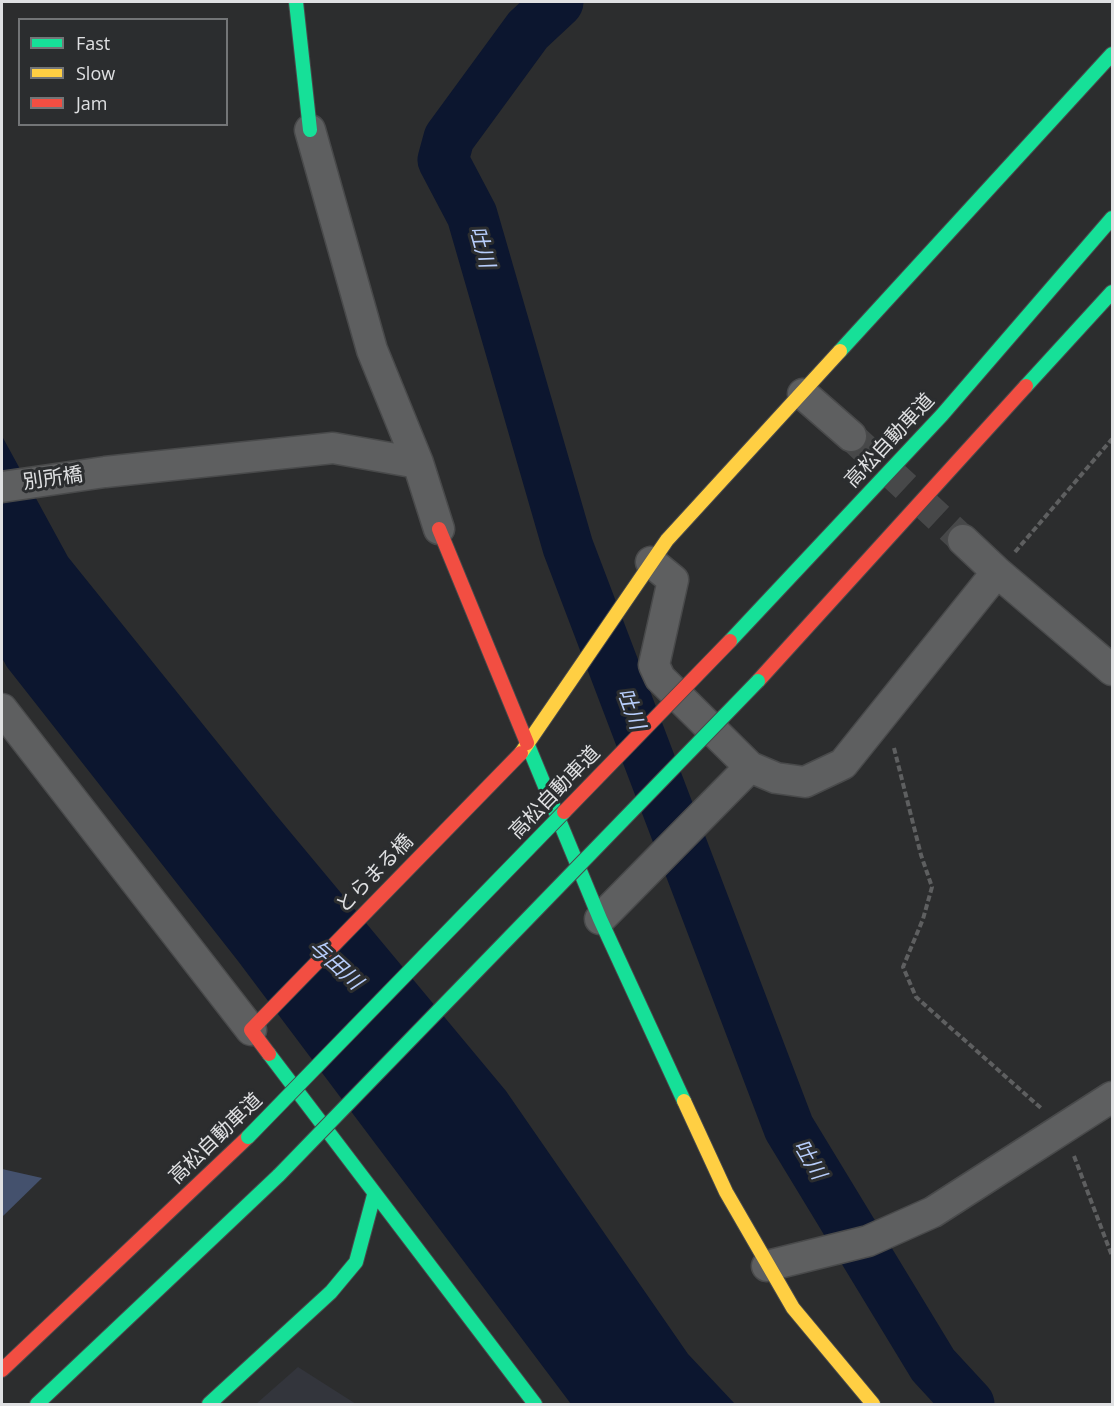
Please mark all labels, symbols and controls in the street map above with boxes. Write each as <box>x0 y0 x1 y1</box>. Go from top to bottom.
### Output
legend <box>18 18 228 126</box>
text: Fast <box>76 31 110 55</box>
text: Slow <box>76 61 115 85</box>
text: Jam <box>76 91 108 115</box>
water label: 吐川 <box>463 223 499 271</box>
street label: 高松自動車道 <box>840 389 940 493</box>
street label: 別所橋 <box>22 463 84 495</box>
water label: 吐川 <box>611 685 649 733</box>
street label: 高松自動車道 <box>505 742 605 844</box>
street label: とらまる橋 <box>332 830 418 918</box>
water label: 与田川 <box>303 935 367 995</box>
street label: 高松自動車道 <box>165 1089 267 1189</box>
water label: 吐川 <box>787 1136 831 1184</box>

